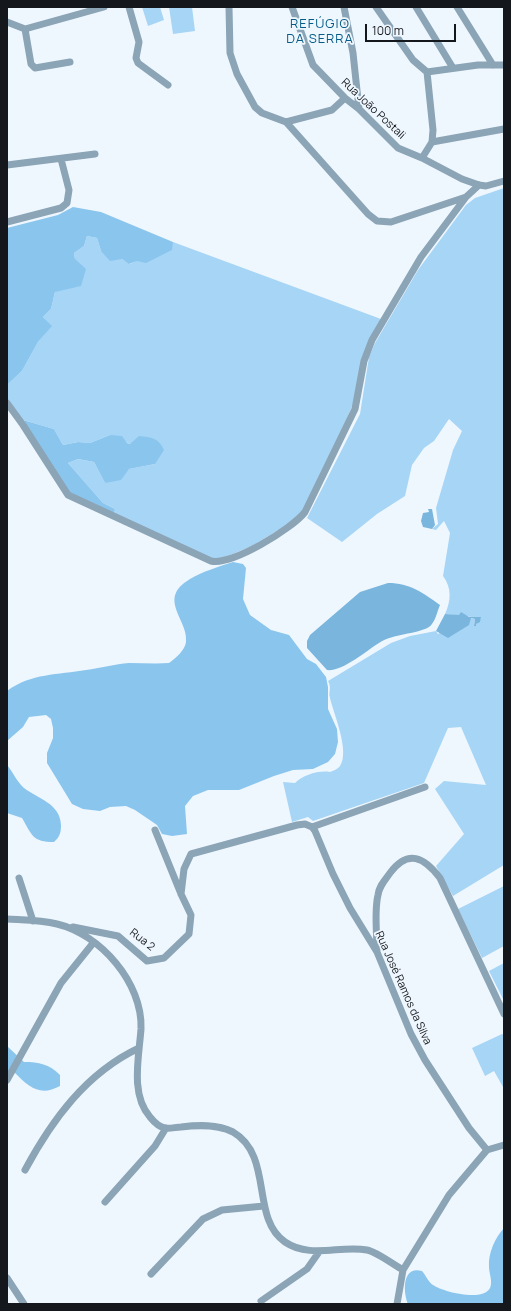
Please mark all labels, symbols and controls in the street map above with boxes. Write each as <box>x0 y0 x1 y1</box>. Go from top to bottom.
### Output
district label: REFÚGIO DA SERRA <box>286 16 354 47</box>
scale bar <box>367 16 458 42</box>
text: 100 m <box>372 22 404 39</box>
street label: Rua João Postali <box>338 76 408 142</box>
street label: Rua 2 <box>127 926 157 954</box>
street label: Rua José Ramos da Silva <box>372 929 434 1047</box>

